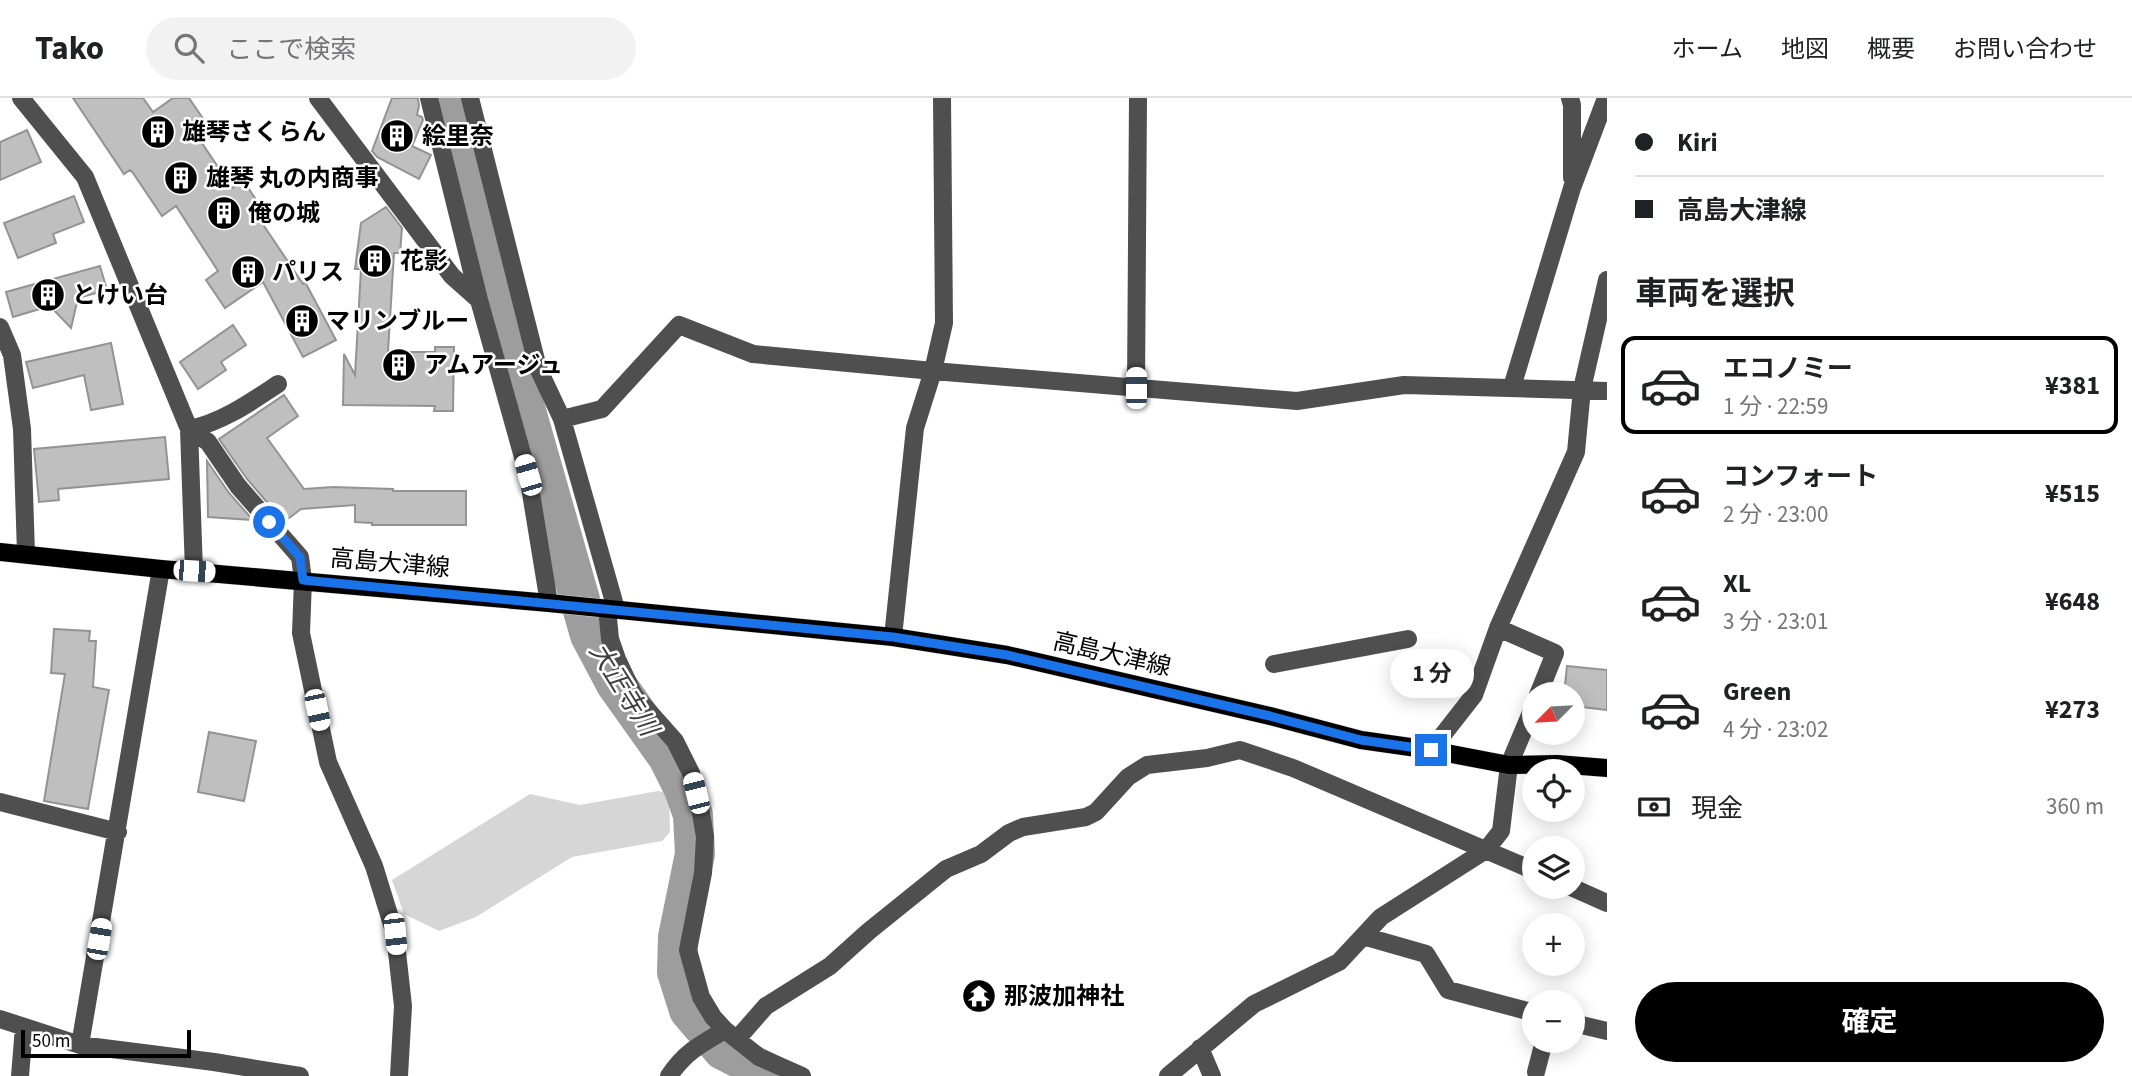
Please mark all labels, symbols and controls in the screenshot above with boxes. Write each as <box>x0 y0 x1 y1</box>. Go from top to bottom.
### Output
search box <box>146 17 636 80</box>
text: Tako <box>35 25 104 72</box>
icon: search <box>170 29 208 67</box>
text: ここで検索 <box>226 31 356 68</box>
text: ホーム <box>1672 32 1743 67</box>
text: 地図 <box>1781 32 1829 67</box>
text: 概要 <box>1867 32 1915 67</box>
text: お問い合わせ <box>1953 32 2097 67</box>
building icon: 雄琴さくらん <box>139 113 177 151</box>
place label: 雄琴さくらん <box>182 115 326 150</box>
building icon: 絵里奈 <box>378 117 416 155</box>
place label: 絵里奈 <box>422 119 494 154</box>
text: Kiri <box>1677 124 1718 161</box>
building icon: 雄琴 丸の内商事 <box>162 159 200 197</box>
place label: 雄琴 丸の内商事 <box>206 161 379 196</box>
text: 高島大津線 <box>1677 192 1807 229</box>
building icon: 俺の城 <box>205 194 243 232</box>
place label: 俺の城 <box>248 196 320 231</box>
building icon: 花影 <box>356 242 394 280</box>
place label: 花影 <box>400 244 448 279</box>
building icon: パリス <box>229 253 267 291</box>
place label: パリス <box>272 255 344 290</box>
text: 車両を選択 <box>1635 271 1795 317</box>
building icon: とけい台 <box>29 276 67 314</box>
place label: とけい台 <box>72 278 168 313</box>
building icon: マリンブルー <box>283 302 321 340</box>
place label: マリンブルー <box>326 304 469 339</box>
building icon: アムアージュ <box>380 346 418 384</box>
place label: アムアージュ <box>424 348 563 383</box>
text: エコノミー <box>1723 350 1853 387</box>
icon: car <box>1639 354 1702 417</box>
car <box>1126 367 1147 409</box>
text: ¥381 <box>2045 367 2100 404</box>
text: 1 分 · 22:59 <box>1723 390 1828 423</box>
car <box>513 452 544 498</box>
text: コンフォート <box>1723 458 1878 495</box>
icon: car <box>1639 462 1702 525</box>
text: ¥515 <box>2045 475 2100 512</box>
text: 2 分 · 23:00 <box>1723 498 1828 531</box>
route start <box>253 506 285 538</box>
street label: 高島大津線 <box>329 541 451 586</box>
car <box>173 559 216 583</box>
text: XL <box>1723 565 1751 602</box>
icon: car <box>1639 570 1702 633</box>
text: ¥648 <box>2045 583 2100 620</box>
text: 3 分 · 23:01 <box>1723 605 1828 638</box>
street label: 高島大津線 <box>1049 624 1174 685</box>
water label: 大正寺川 <box>580 635 668 746</box>
callout: 1 分 <box>1389 648 1473 698</box>
text: 1 分 <box>1412 657 1452 690</box>
text: Green <box>1723 673 1791 710</box>
icon: car <box>1639 678 1702 741</box>
north arrow <box>1522 682 1586 746</box>
map controls <box>1522 682 1585 1053</box>
car <box>303 687 332 733</box>
text: ¥273 <box>2045 691 2100 728</box>
text: 4 分 · 23:02 <box>1723 713 1828 746</box>
route end <box>1415 734 1447 766</box>
button: locate <box>1522 759 1585 822</box>
car <box>681 770 712 816</box>
icon: cash <box>1635 788 1673 826</box>
text: 現金 <box>1691 790 1743 827</box>
text: 360 m <box>2046 790 2104 823</box>
button: layers <box>1522 836 1585 899</box>
car <box>383 912 408 956</box>
button: + <box>1522 913 1585 976</box>
car <box>86 916 113 962</box>
temple icon: 那波加神社 <box>960 977 998 1015</box>
place label: 那波加神社 <box>1004 979 1124 1014</box>
button: 確定 <box>1635 982 2104 1062</box>
button: − <box>1522 990 1585 1053</box>
scale bar <box>21 1027 191 1059</box>
text: 50 m <box>32 1028 70 1055</box>

